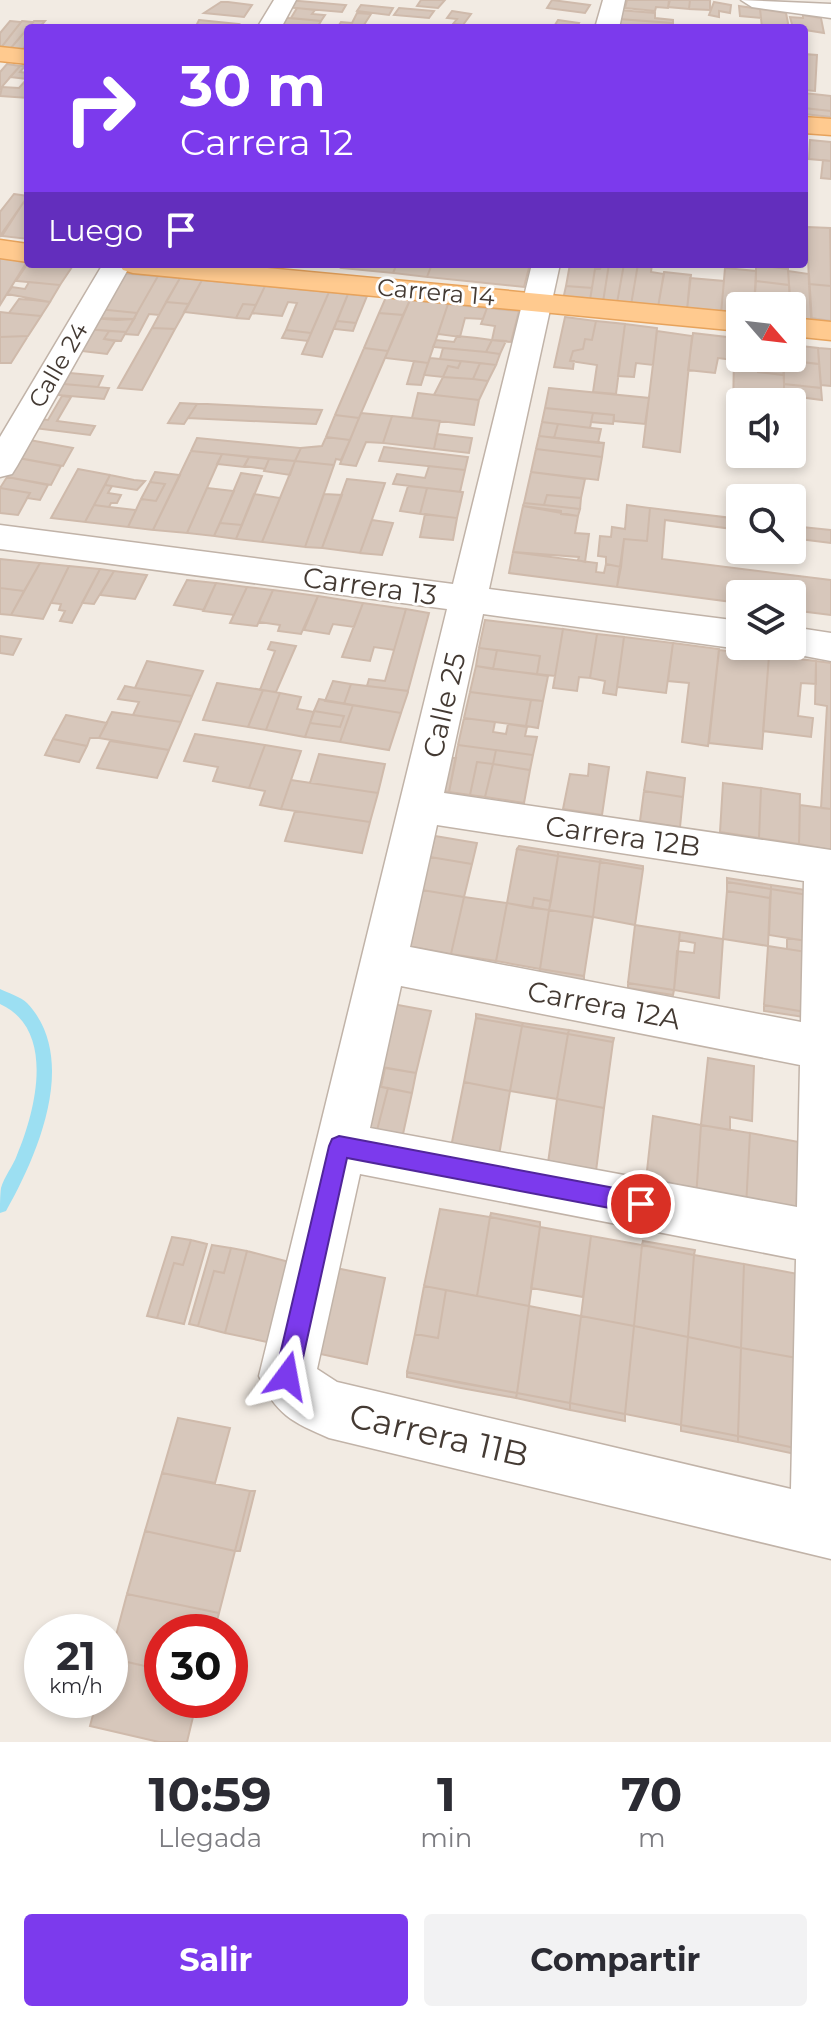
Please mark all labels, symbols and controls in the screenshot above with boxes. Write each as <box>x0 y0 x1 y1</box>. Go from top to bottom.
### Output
text: 30 m <box>180 52 326 120</box>
icon: right <box>48 56 152 160</box>
text: Carrera 12 <box>180 120 353 164</box>
icon: arrive <box>159 208 203 252</box>
text: Luego <box>48 212 143 249</box>
street label: Carrera 14 <box>376 272 496 312</box>
north arrow <box>726 292 806 372</box>
map controls <box>726 292 806 660</box>
street label: Calle 24 <box>22 317 94 413</box>
button: sound <box>726 388 806 468</box>
button: search <box>726 484 806 564</box>
street label: Carrera 13 <box>301 560 439 612</box>
button: layers <box>726 580 806 660</box>
street label: Calle 25 <box>415 649 473 761</box>
street label: Carrera 12B <box>543 808 703 864</box>
street label: Carrera 12A <box>525 974 684 1037</box>
pin <box>607 1170 675 1238</box>
icon: arrive <box>619 1182 663 1226</box>
position arrow <box>245 1334 329 1418</box>
street label: Carrera 11B <box>345 1394 533 1476</box>
speed limit sign: 30 <box>144 1614 248 1718</box>
text: 21 <box>56 1631 96 1680</box>
text: km/h <box>49 1674 103 1698</box>
text: 10:59 <box>149 1765 272 1823</box>
text: 1 <box>437 1765 456 1823</box>
text: 70 <box>621 1765 682 1823</box>
text: Llegada <box>158 1822 262 1854</box>
text: min <box>420 1822 472 1854</box>
text: m <box>638 1822 666 1854</box>
button: Salir <box>24 1914 408 2006</box>
button: Compartir <box>424 1914 807 2006</box>

